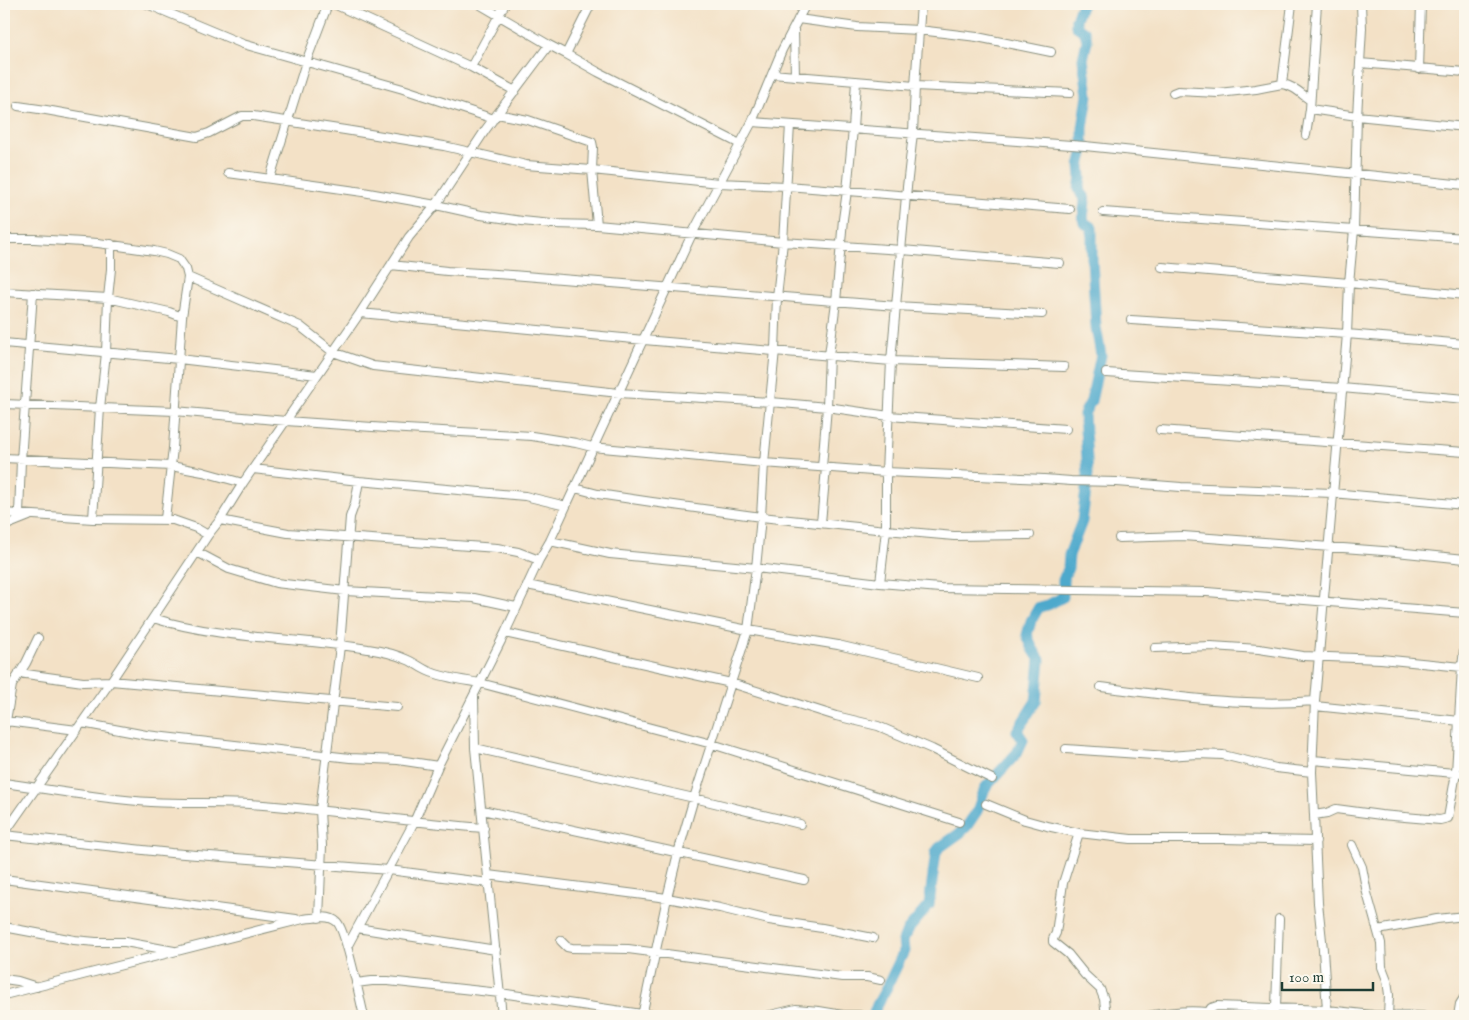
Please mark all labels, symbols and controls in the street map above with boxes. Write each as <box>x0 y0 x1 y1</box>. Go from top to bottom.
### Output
scale bar <box>1282 960 1373 992</box>
text: 100 m <box>1289 968 1325 987</box>

